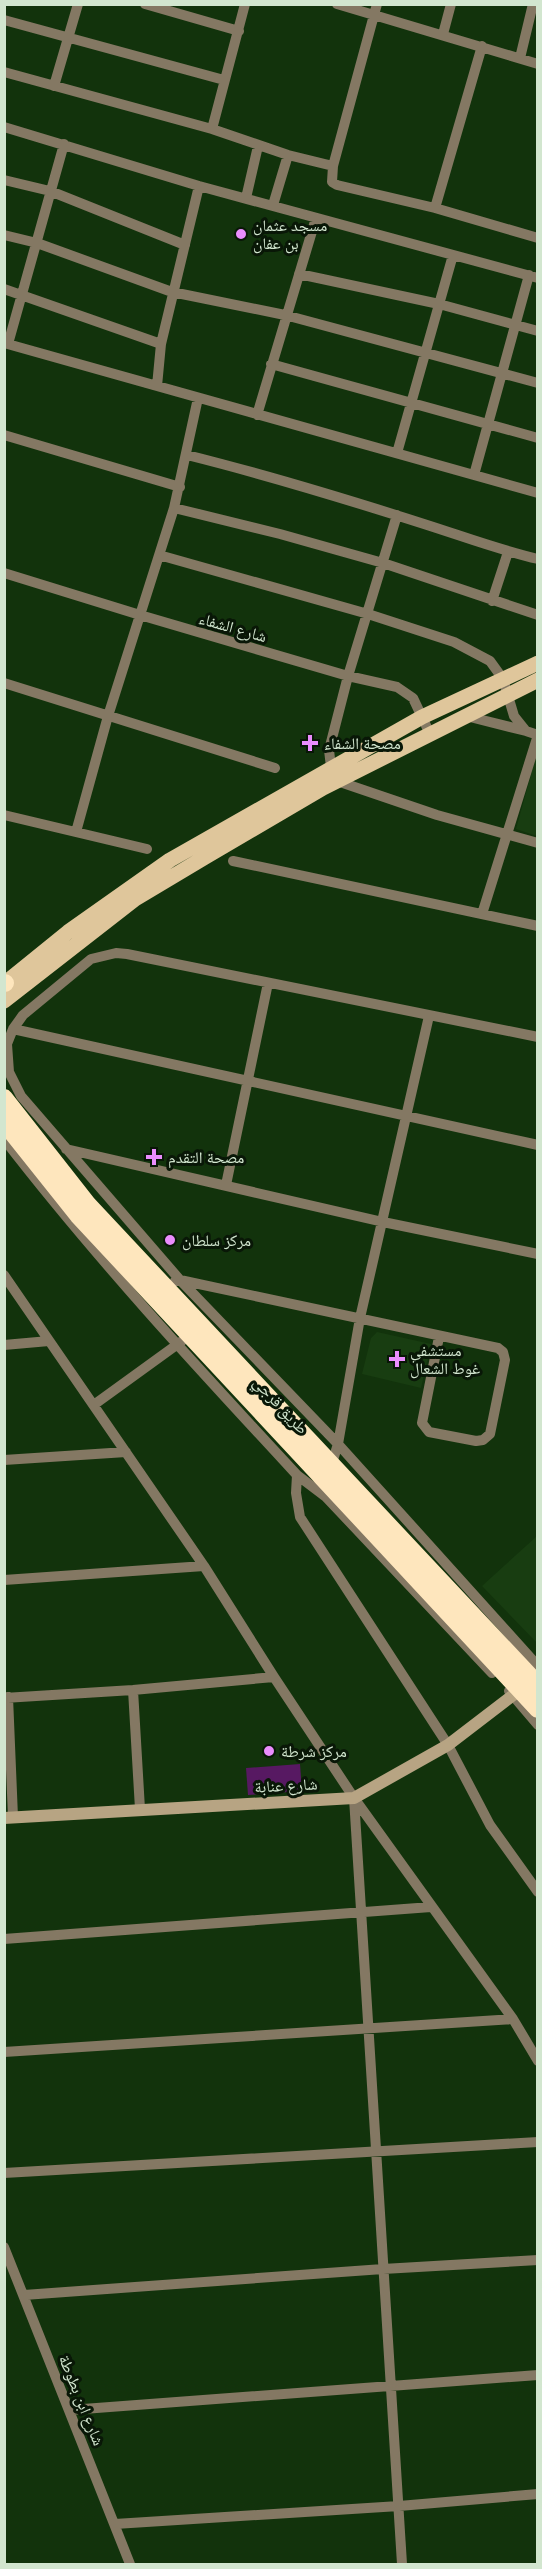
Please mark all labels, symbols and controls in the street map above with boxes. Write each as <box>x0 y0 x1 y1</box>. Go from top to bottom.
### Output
place label: مسجد عثمان بن عفان <box>253 216 327 254</box>
marker: مسجد عثمان بن عفان <box>234 227 248 241</box>
street label: شارع الشفاء <box>196 609 269 647</box>
marker: مصحة الشفاء <box>301 734 319 752</box>
place label: مصحة الشفاء <box>324 734 401 753</box>
marker: مصحة التقدم <box>145 1148 163 1166</box>
place label: مصحة التقدم <box>168 1148 244 1168</box>
place label: مركز سلطان <box>182 1231 251 1251</box>
marker: مركز سلطان <box>163 1233 177 1247</box>
place label: مستشفي غوط الشعال <box>410 1341 480 1379</box>
marker: مستشفي غوط الشعال <box>388 1350 406 1368</box>
street label: طريق قرجي <box>247 1373 312 1440</box>
place label: مركز شرطة <box>281 1742 347 1761</box>
marker: مركز شرطة <box>262 1744 276 1758</box>
street label: شارع عنابة <box>254 1774 318 1798</box>
street label: شارع ابن بطوطة <box>54 2352 108 2449</box>

